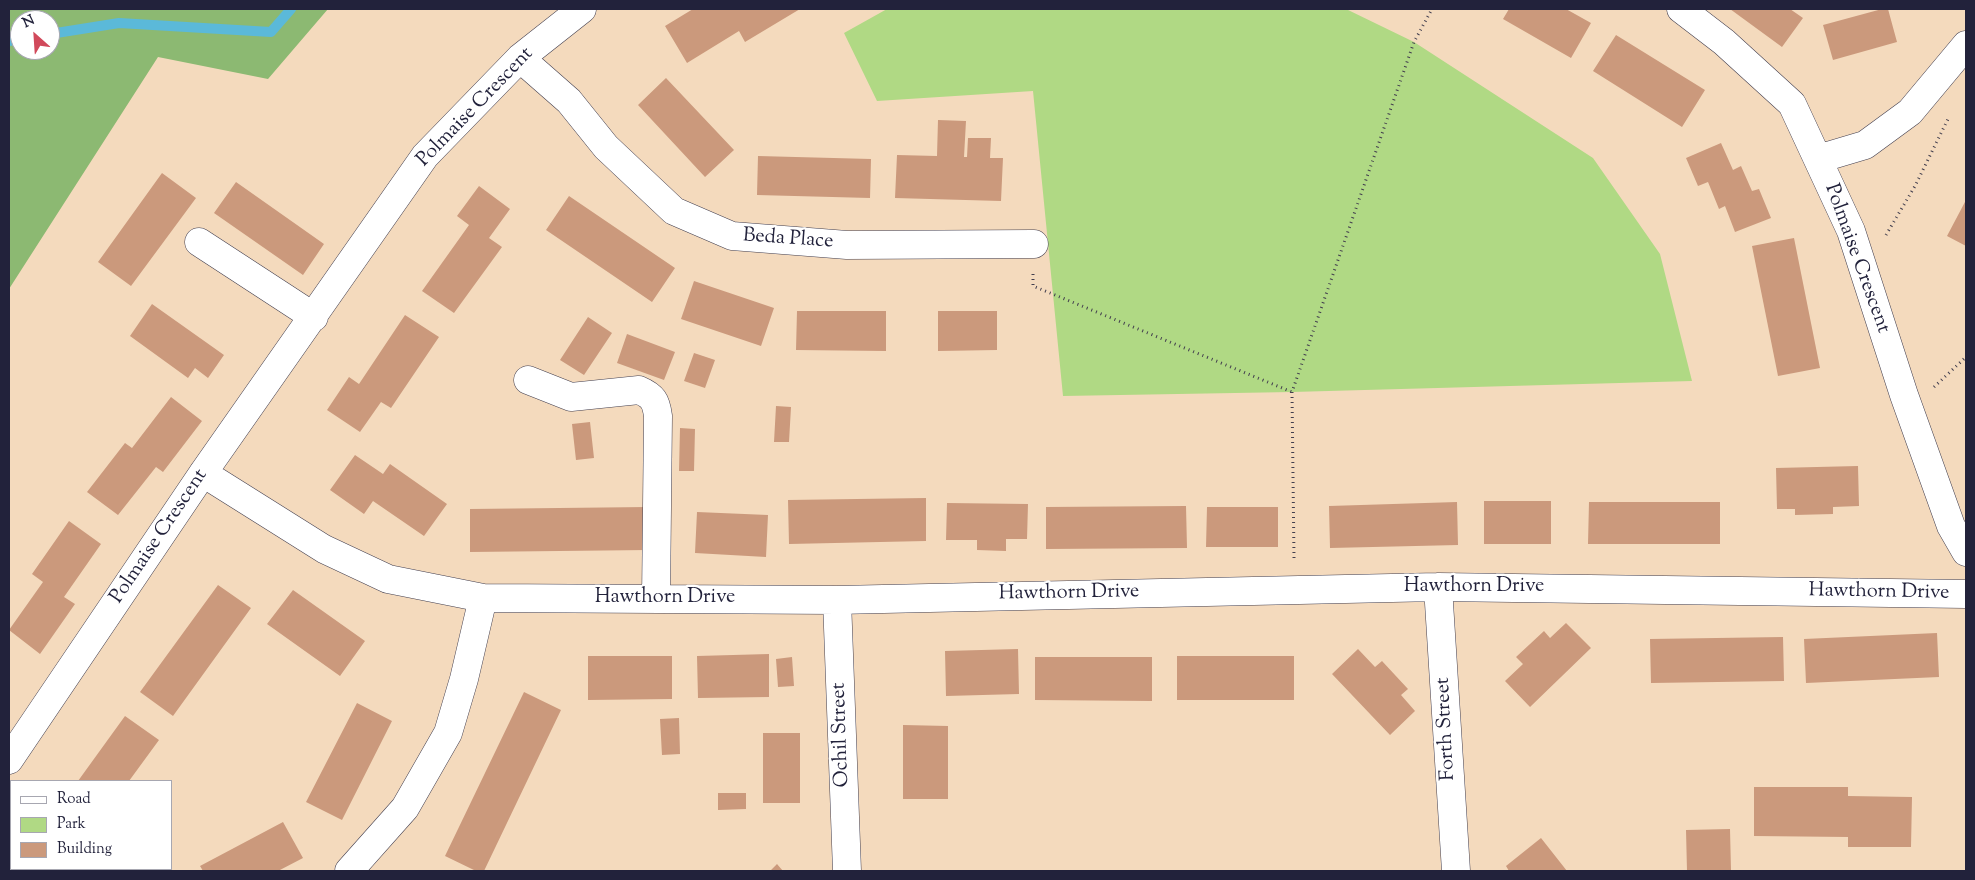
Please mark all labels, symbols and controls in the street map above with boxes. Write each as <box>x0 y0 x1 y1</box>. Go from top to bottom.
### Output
north arrow <box>10 10 60 60</box>
text: N <box>19 11 38 34</box>
street label: Polmaise Crescent <box>413 43 539 173</box>
street label: Polmaise Crescent <box>1818 181 1894 337</box>
street label: Beda Place <box>742 225 834 255</box>
street label: Polmaise Crescent <box>106 465 214 609</box>
street label: Hawthorn Drive <box>1404 576 1544 600</box>
street label: Hawthorn Drive <box>1808 580 1950 606</box>
street label: Hawthorn Drive <box>998 581 1140 607</box>
street label: Hawthorn Drive <box>595 587 735 611</box>
street label: Forth Street <box>1432 677 1462 781</box>
street label: Ochil Street <box>828 682 856 788</box>
legend <box>10 780 172 870</box>
text: Road <box>57 789 91 810</box>
text: Park <box>57 814 86 835</box>
text: Building <box>57 839 112 860</box>

